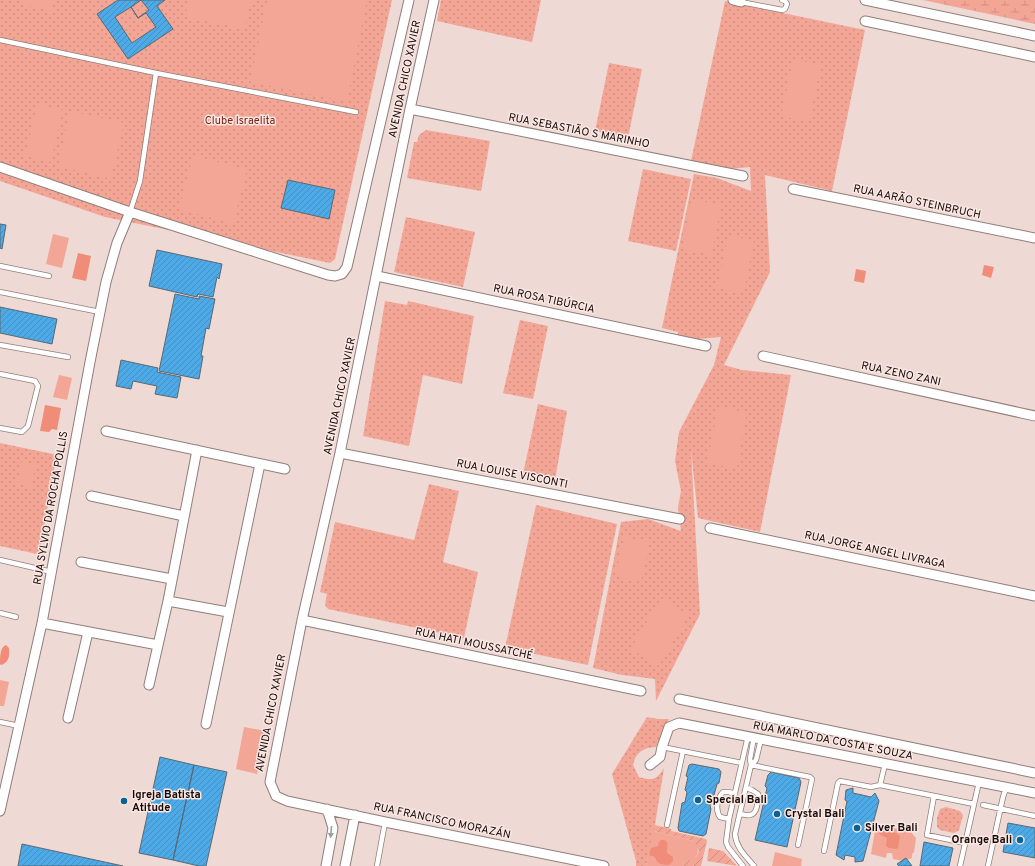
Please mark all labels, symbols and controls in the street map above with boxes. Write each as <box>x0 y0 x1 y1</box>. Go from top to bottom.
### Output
street label: AVENIDA CHICO XAVIER <box>386 19 424 139</box>
street label: RUA SEBASTIÃO S MARINHO <box>507 110 651 152</box>
park label: Clube Israelita <box>205 114 275 128</box>
street label: RUA AARÃO STEINBRUCH <box>852 182 982 222</box>
street label: RUA ROSA TIBÚRCIA <box>492 280 596 317</box>
street label: AVENIDA CHICO XAVIER <box>321 336 359 456</box>
street label: RUA ZENO ZANI <box>860 359 942 389</box>
street label: RUA SYLVIO DA ROCHA POLLIS <box>31 430 71 586</box>
street label: RUA LOUISE VISCONTI <box>455 456 569 492</box>
street label: RUA JORGE ANGEL LIVRAGA <box>803 528 947 572</box>
street label: RUA HATI MOUSSATCHÉ <box>414 624 535 663</box>
street label: AVENIDA CHICO XAVIER <box>253 653 289 773</box>
street label: RUA MARLO DA COSTA E SOUZA <box>752 719 914 763</box>
place label: Igreja Batista Atitude <box>132 788 201 815</box>
place label: Special Bali <box>706 793 767 807</box>
marker: Special Bali <box>693 795 703 805</box>
marker: Igreja Batista Atitude <box>119 796 129 806</box>
street label: RUA FRANCISCO MORAZÁN <box>372 799 512 842</box>
place label: Crystal Bali <box>785 807 844 821</box>
marker: Crystal Bali <box>772 809 782 819</box>
place label: Silver Bali <box>865 821 918 835</box>
marker: Silver Bali <box>852 823 862 833</box>
one-way arrow <box>328 826 335 838</box>
place label: Orange Bali <box>952 833 1012 847</box>
marker: Orange Bali <box>1015 835 1025 845</box>

